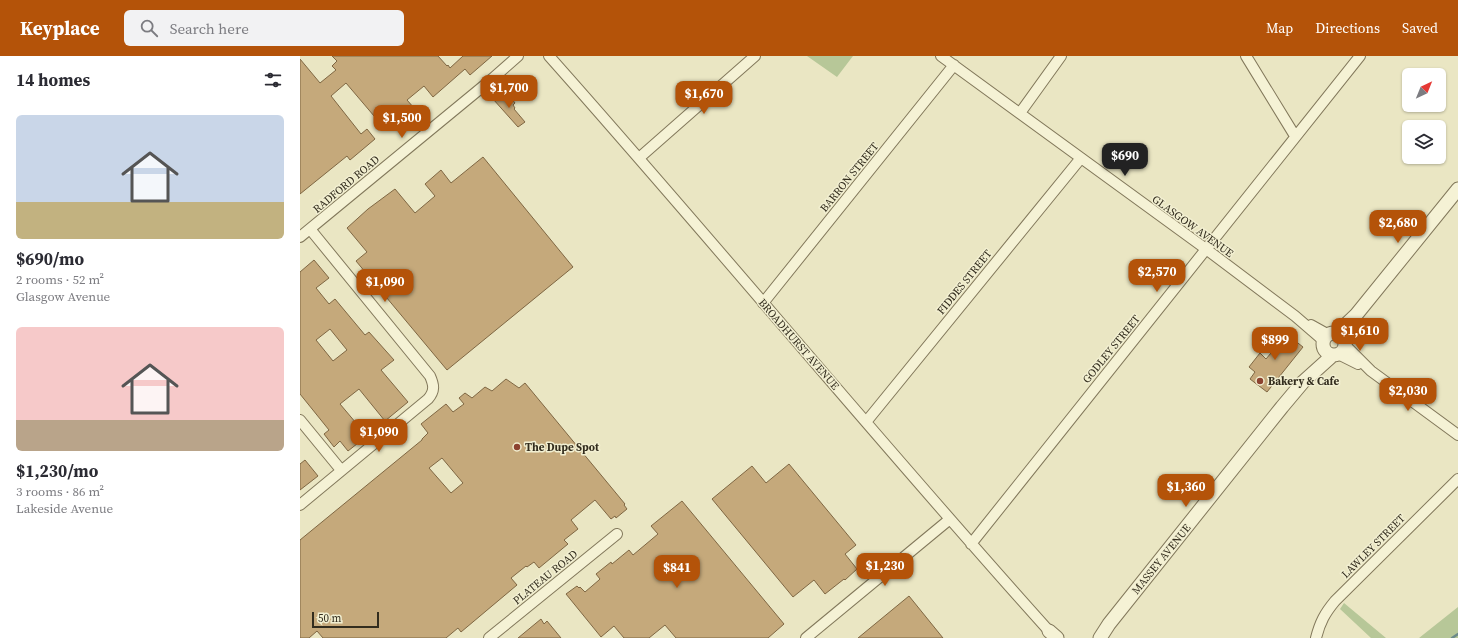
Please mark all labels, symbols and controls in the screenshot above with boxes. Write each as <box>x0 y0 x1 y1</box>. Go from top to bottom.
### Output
search box <box>124 10 404 46</box>
text: Keyplace <box>20 15 100 41</box>
icon: search <box>138 17 160 39</box>
text: Search here <box>170 18 249 39</box>
text: Map <box>1266 18 1293 38</box>
text: Directions <box>1315 18 1380 38</box>
text: Saved <box>1402 18 1438 38</box>
text: 14 homes <box>16 68 90 92</box>
north arrow <box>1402 68 1446 112</box>
map controls <box>1402 68 1446 164</box>
icon: filters <box>262 69 284 91</box>
pin: $1,700 <box>476 75 542 109</box>
text: $1,700 <box>489 79 529 96</box>
pin: $1,670 <box>671 81 737 115</box>
text: $1,670 <box>684 85 724 102</box>
pin: $1,500 <box>369 105 435 139</box>
text: $1,500 <box>382 109 422 126</box>
button: layers <box>1402 120 1446 164</box>
street label: BARRON STREET <box>817 139 882 215</box>
icon: home <box>114 141 186 213</box>
pin: $690 <box>1101 143 1149 177</box>
text: $690 <box>1111 147 1139 164</box>
street label: RADFORD ROAD <box>310 152 383 217</box>
street label: GLASGOW AVENUE <box>1149 192 1237 261</box>
pin: $2,680 <box>1365 210 1431 244</box>
text: $2,680 <box>1378 214 1418 231</box>
street label: FIDDES STREET <box>934 246 995 318</box>
text: $690/mo <box>16 247 84 271</box>
pin: $2,570 <box>1124 259 1190 293</box>
text: $2,570 <box>1137 263 1177 280</box>
pin: $1,090 <box>352 269 418 303</box>
text: 2 rooms · 52 m² <box>16 271 104 288</box>
text: $1,090 <box>365 273 405 290</box>
text: Glasgow Avenue <box>16 288 110 305</box>
street label: BROADHURST AVENUE <box>755 296 843 393</box>
street label: GODLEY STREET <box>1079 312 1144 387</box>
pin: $1,610 <box>1327 318 1393 352</box>
text: $1,610 <box>1340 322 1380 339</box>
pin: $899 <box>1251 327 1299 361</box>
text: $899 <box>1261 331 1289 348</box>
icon: home <box>114 353 186 425</box>
place label: Bakery & Cafe <box>1268 374 1339 389</box>
marker: Bakery & Cafe <box>1255 376 1265 386</box>
pin: $2,030 <box>1375 378 1441 412</box>
text: $2,030 <box>1388 382 1428 399</box>
pin: $1,090 <box>346 419 412 453</box>
text: $1,090 <box>359 423 399 440</box>
place label: The Dupe Spot <box>525 440 600 455</box>
marker: The Dupe Spot <box>512 442 522 452</box>
text: $1,230/mo <box>16 459 98 483</box>
pin: $1,360 <box>1153 474 1219 508</box>
text: $1,360 <box>1166 478 1206 495</box>
text: 3 rooms · 86 m² <box>16 483 104 500</box>
text: Lakeside Avenue <box>16 500 113 517</box>
street label: LAWLEY STREET <box>1338 511 1409 582</box>
street label: MASSEY AVENUE <box>1128 521 1195 598</box>
street label: PLATEAU ROAD <box>510 547 581 608</box>
pin: $1,230 <box>852 553 918 587</box>
pin: $841 <box>653 555 701 589</box>
text: $1,230 <box>865 557 905 574</box>
text: $841 <box>663 559 691 576</box>
scale bar <box>312 610 379 629</box>
text: 50 m <box>318 611 341 626</box>

